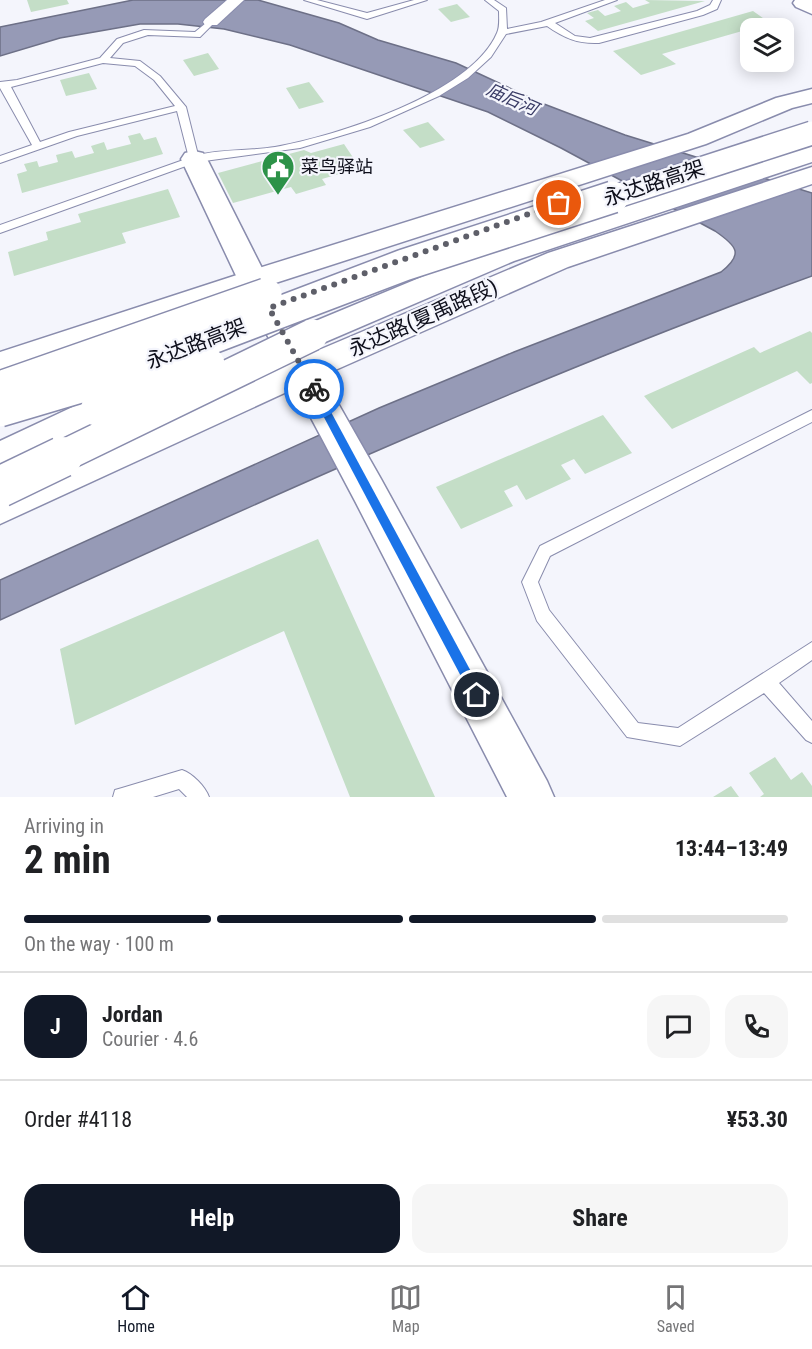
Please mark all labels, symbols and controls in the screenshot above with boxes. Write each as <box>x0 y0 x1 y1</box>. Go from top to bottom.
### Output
map controls <box>740 18 794 72</box>
button: layers <box>740 18 794 72</box>
water label: 庙后河 <box>483 78 544 120</box>
public building icon: 菜鸟驿站 <box>260 149 296 196</box>
street label: 永达路高架 <box>600 155 708 211</box>
place label: 菜鸟驿站 <box>301 156 373 177</box>
pin <box>533 177 584 228</box>
icon: bag <box>542 186 575 219</box>
street label: 永达路(夏禹路段) <box>345 274 501 362</box>
street label: 永达路高架 <box>143 314 249 374</box>
courier <box>284 359 344 419</box>
icon: bike <box>298 373 331 406</box>
pin <box>451 669 502 720</box>
icon: home <box>460 678 493 711</box>
text: Arriving in <box>24 814 104 838</box>
text: 13:44–13:49 <box>675 836 788 861</box>
text: 2 min <box>24 837 111 883</box>
text: On the way · 100 m <box>24 932 174 956</box>
button: chat <box>647 995 710 1058</box>
button: phone <box>725 995 788 1058</box>
text: Jordan <box>102 1002 163 1027</box>
text: J <box>50 1014 61 1039</box>
text: Courier · 4.6 <box>102 1027 198 1051</box>
text: Order #4118 <box>24 1107 132 1132</box>
text: ¥53.30 <box>727 1107 788 1132</box>
button: Help <box>24 1184 400 1253</box>
button: Share <box>412 1184 788 1253</box>
tab: Home <box>117 1281 155 1336</box>
tab: Map <box>389 1281 422 1336</box>
tab: Saved <box>657 1281 695 1336</box>

